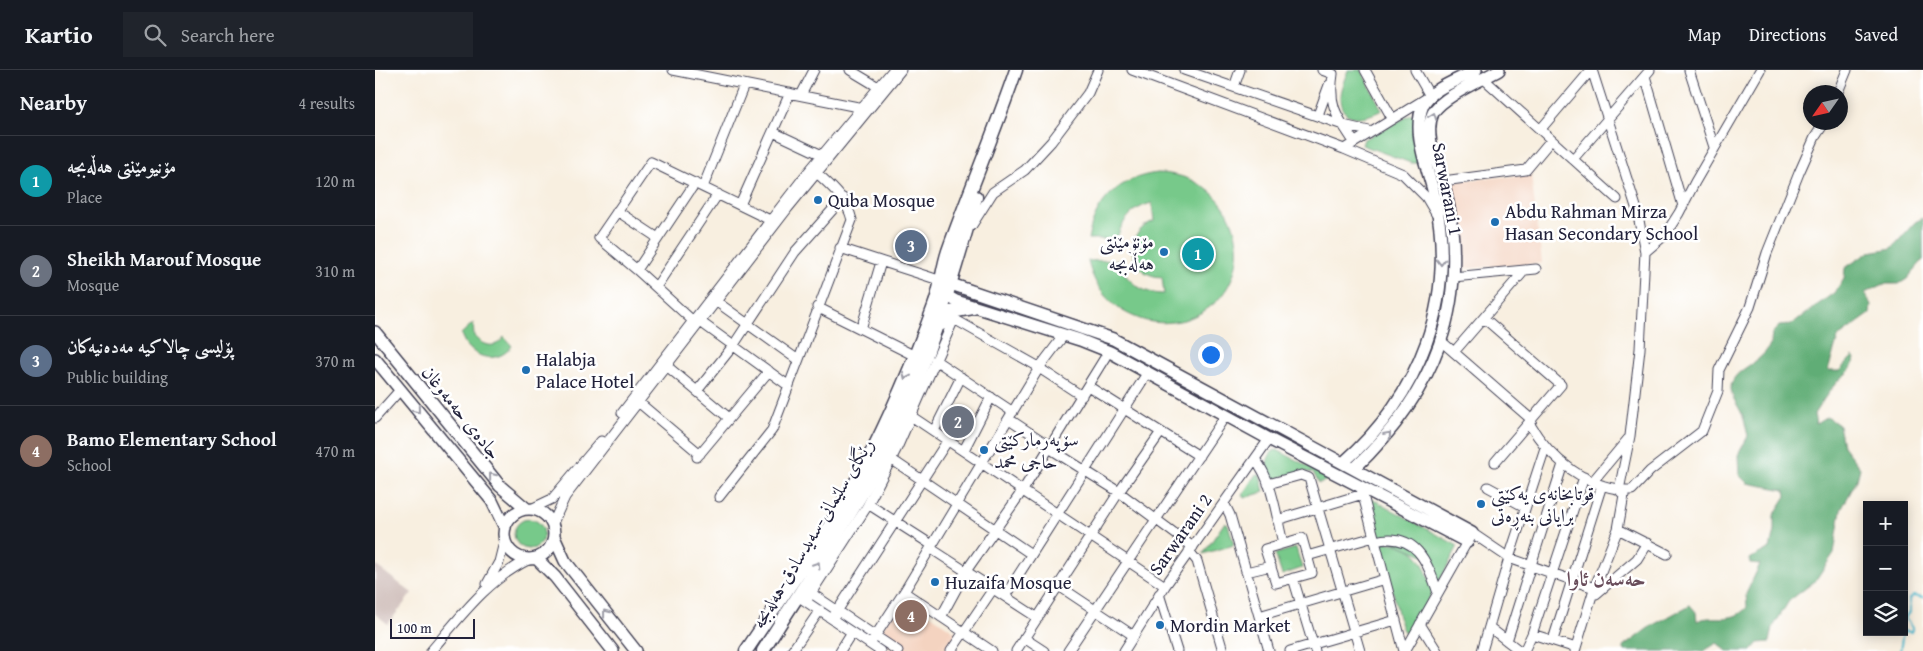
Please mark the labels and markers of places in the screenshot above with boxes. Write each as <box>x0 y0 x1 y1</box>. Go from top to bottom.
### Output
place label: Quba Mosque <box>828 186 935 214</box>
marker: Quba Mosque <box>812 194 824 206</box>
place label: Abdu Rahman Mirza Hasan Secondary School <box>1505 197 1698 247</box>
marker: Abdu Rahman Mirza Hasan Secondary School <box>1489 216 1501 228</box>
pin: 3 <box>895 227 927 265</box>
place label: مۆنۆمێنتی هەڵەبجە <box>1099 227 1154 277</box>
pin: 1 <box>1182 235 1214 273</box>
marker: مۆنۆمێنتی هەڵەبجە <box>1158 246 1170 258</box>
place label: Halabja Palace Hotel <box>536 345 634 395</box>
marker: Halabja Palace Hotel <box>520 364 532 376</box>
pin: 2 <box>942 403 974 441</box>
place label: سۆپەرمارکێتی حاجی محمد <box>994 425 1079 475</box>
marker: سۆپەرمارکێتی حاجی محمد <box>978 444 990 456</box>
place label: قوتابخانەی یەکێتی برایانی بنەڕەتی <box>1491 479 1594 531</box>
marker: قوتابخانەی یەکێتی برایانی بنەڕەتی <box>1475 498 1487 510</box>
place label: Huzaifa Mosque <box>945 568 1072 596</box>
marker: Huzaifa Mosque <box>929 576 941 588</box>
pin: 4 <box>895 597 927 635</box>
place label: Mordin Market <box>1170 611 1291 639</box>
marker: Mordin Market <box>1154 619 1166 631</box>

